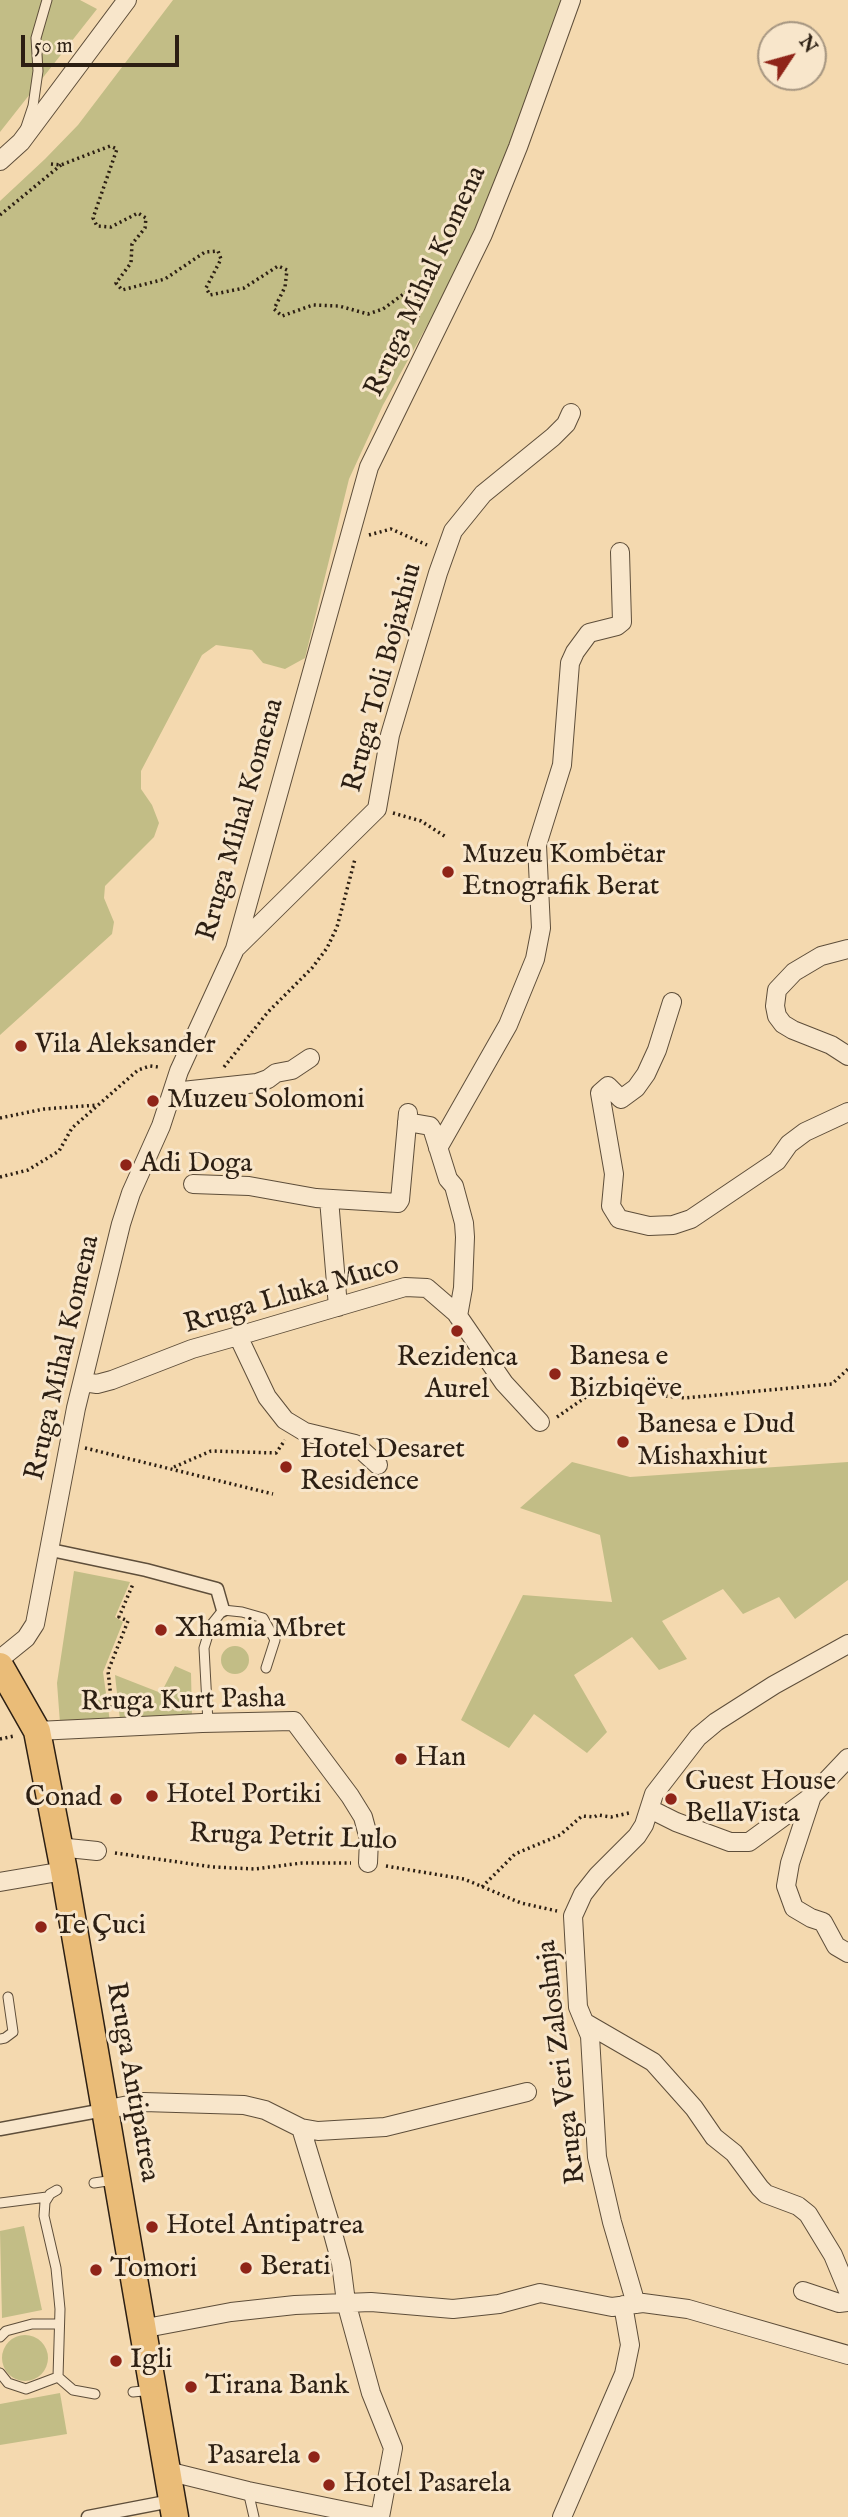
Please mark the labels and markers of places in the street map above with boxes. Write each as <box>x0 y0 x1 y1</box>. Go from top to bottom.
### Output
place label: Muzeu Kombëtar Etnografik Berat <box>462 839 666 905</box>
marker: Muzeu Kombëtar Etnografik Berat <box>440 864 456 880</box>
place label: Vila Aleksander <box>35 1029 216 1063</box>
marker: Vila Aleksander <box>13 1038 29 1054</box>
place label: Muzeu Solomoni <box>167 1084 365 1118</box>
marker: Muzeu Solomoni <box>145 1093 161 1109</box>
place label: Adi Doga <box>140 1148 252 1182</box>
marker: Adi Doga <box>118 1157 134 1173</box>
marker: Rezidenca Aurel <box>449 1323 465 1339</box>
place label: Banesa e Bizbiqëve <box>569 1341 682 1407</box>
place label: Rezidenca Aurel <box>396 1342 518 1408</box>
marker: Banesa e Bizbiqëve <box>547 1366 563 1382</box>
place label: Banesa e Dud Mishaxhiut <box>637 1409 794 1475</box>
place label: Hotel Desaret Residence <box>300 1434 465 1500</box>
marker: Banesa e Dud Mishaxhiut <box>615 1434 631 1450</box>
marker: Hotel Desaret Residence <box>278 1459 294 1475</box>
place label: Xhamia Mbret <box>175 1613 346 1647</box>
marker: Xhamia Mbret <box>153 1622 169 1638</box>
place label: Han <box>415 1742 466 1776</box>
marker: Han <box>393 1751 409 1767</box>
place label: Guest House BellaVista <box>685 1766 836 1832</box>
place label: Hotel Portiki <box>166 1779 321 1813</box>
place label: Conad <box>25 1782 102 1816</box>
marker: Hotel Portiki <box>144 1788 160 1804</box>
marker: Conad <box>108 1791 124 1807</box>
marker: Guest House BellaVista <box>663 1791 679 1807</box>
place label: Te Çuci <box>55 1910 146 1944</box>
marker: Te Çuci <box>33 1919 49 1935</box>
place label: Hotel Antipatrea <box>166 2210 364 2244</box>
marker: Hotel Antipatrea <box>144 2219 160 2235</box>
place label: Berati <box>260 2251 331 2285</box>
place label: Tomori <box>110 2253 197 2287</box>
marker: Berati <box>238 2260 254 2276</box>
marker: Tomori <box>88 2262 104 2278</box>
place label: Igli <box>130 2344 172 2378</box>
marker: Igli <box>108 2353 124 2369</box>
place label: Tirana Bank <box>205 2370 349 2404</box>
marker: Tirana Bank <box>183 2379 199 2395</box>
place label: Pasarela <box>207 2440 300 2474</box>
marker: Pasarela <box>306 2449 322 2465</box>
place label: Hotel Pasarela <box>343 2468 511 2502</box>
marker: Hotel Pasarela <box>321 2477 337 2493</box>

